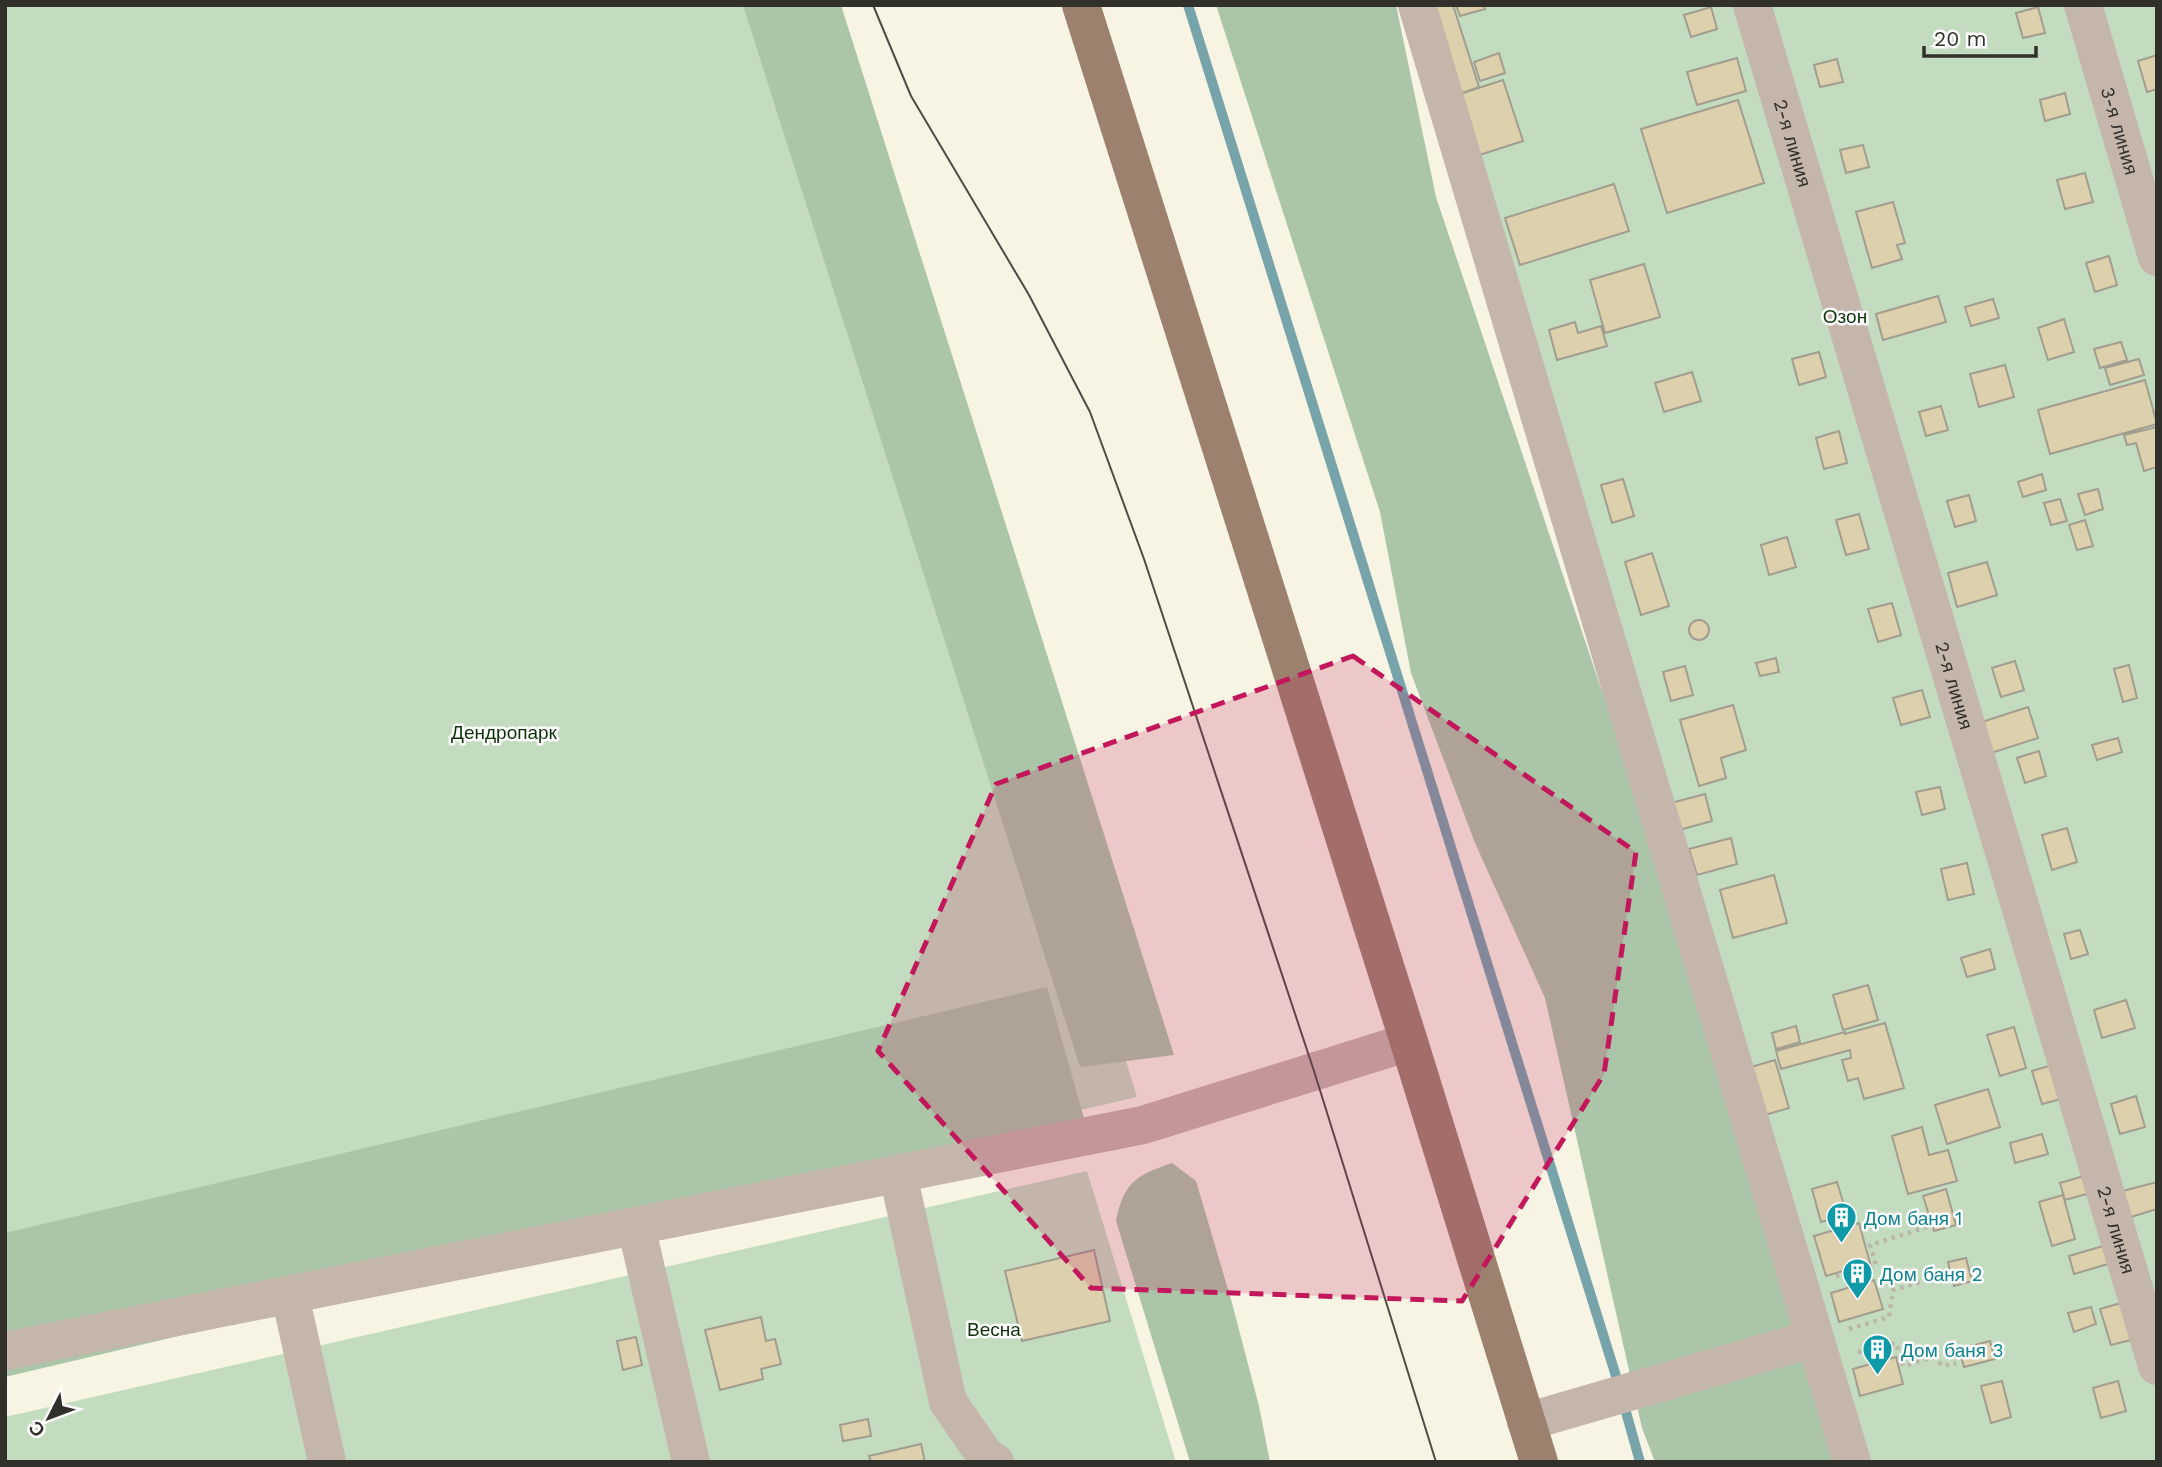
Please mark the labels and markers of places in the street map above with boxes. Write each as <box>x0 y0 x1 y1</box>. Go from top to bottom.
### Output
building icon: Дом баня 1 <box>1824 1201 1858 1245</box>
place label: Дом баня 1 <box>1864 1207 1963 1230</box>
building icon: Дом баня 2 <box>1840 1257 1874 1301</box>
place label: Дом баня 2 <box>1880 1263 1983 1286</box>
building icon: Дом баня 3 <box>1861 1333 1895 1377</box>
place label: Дом баня 3 <box>1901 1339 2004 1362</box>

